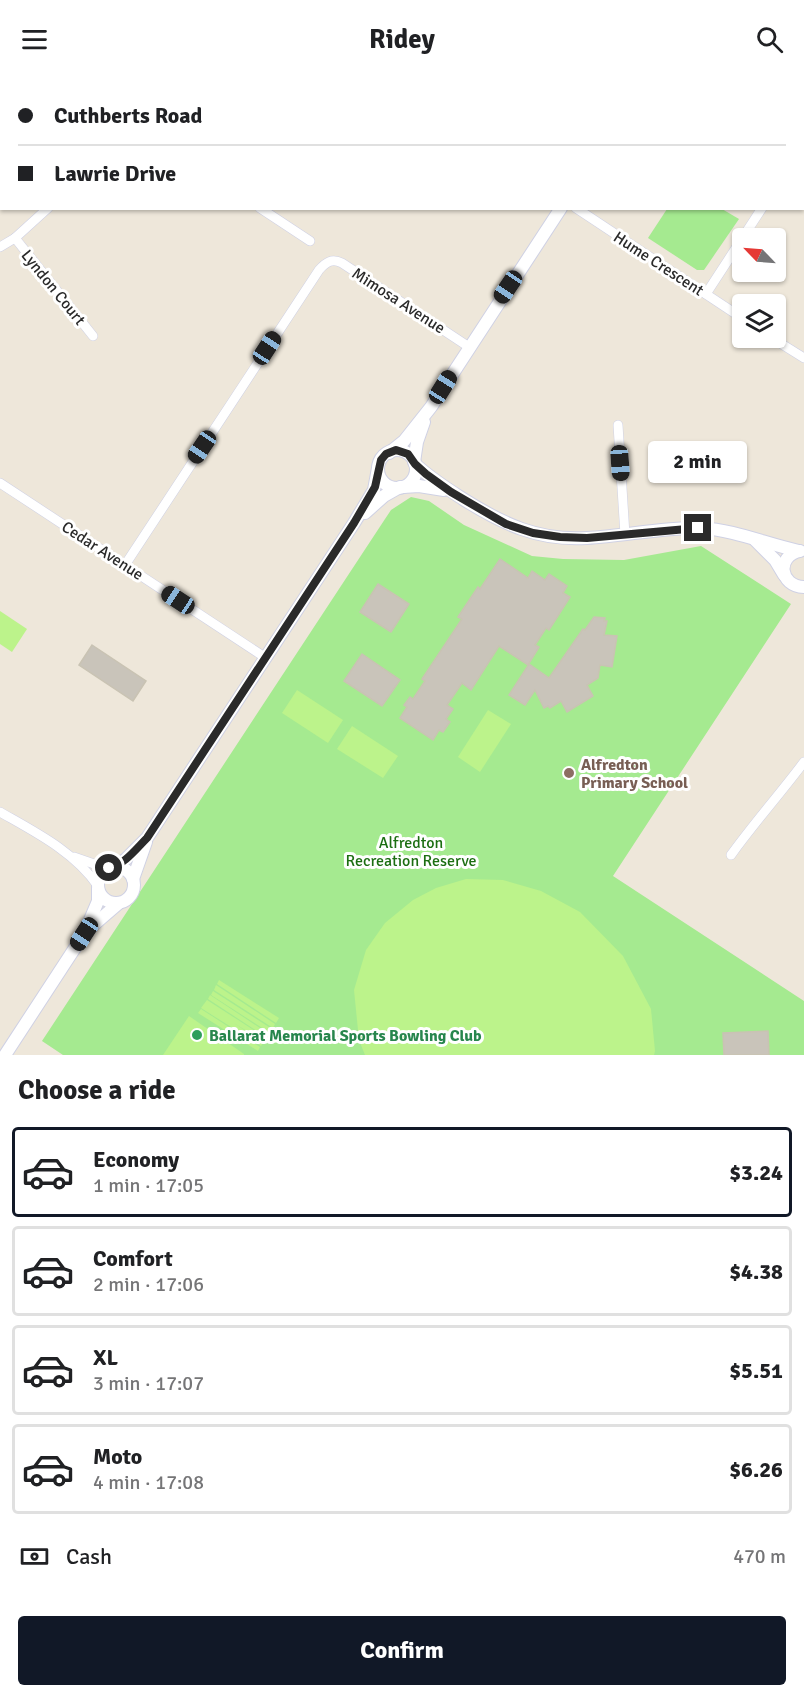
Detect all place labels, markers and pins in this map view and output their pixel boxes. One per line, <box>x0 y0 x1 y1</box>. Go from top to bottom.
place label: Alfredton Primary School <box>581 755 688 793</box>
marker: Alfredton Primary School <box>562 766 576 780</box>
place label: Ballarat Memorial Sports Bowling Club <box>209 1026 482 1046</box>
marker: Ballarat Memorial Sports Bowling Club <box>190 1028 204 1042</box>

